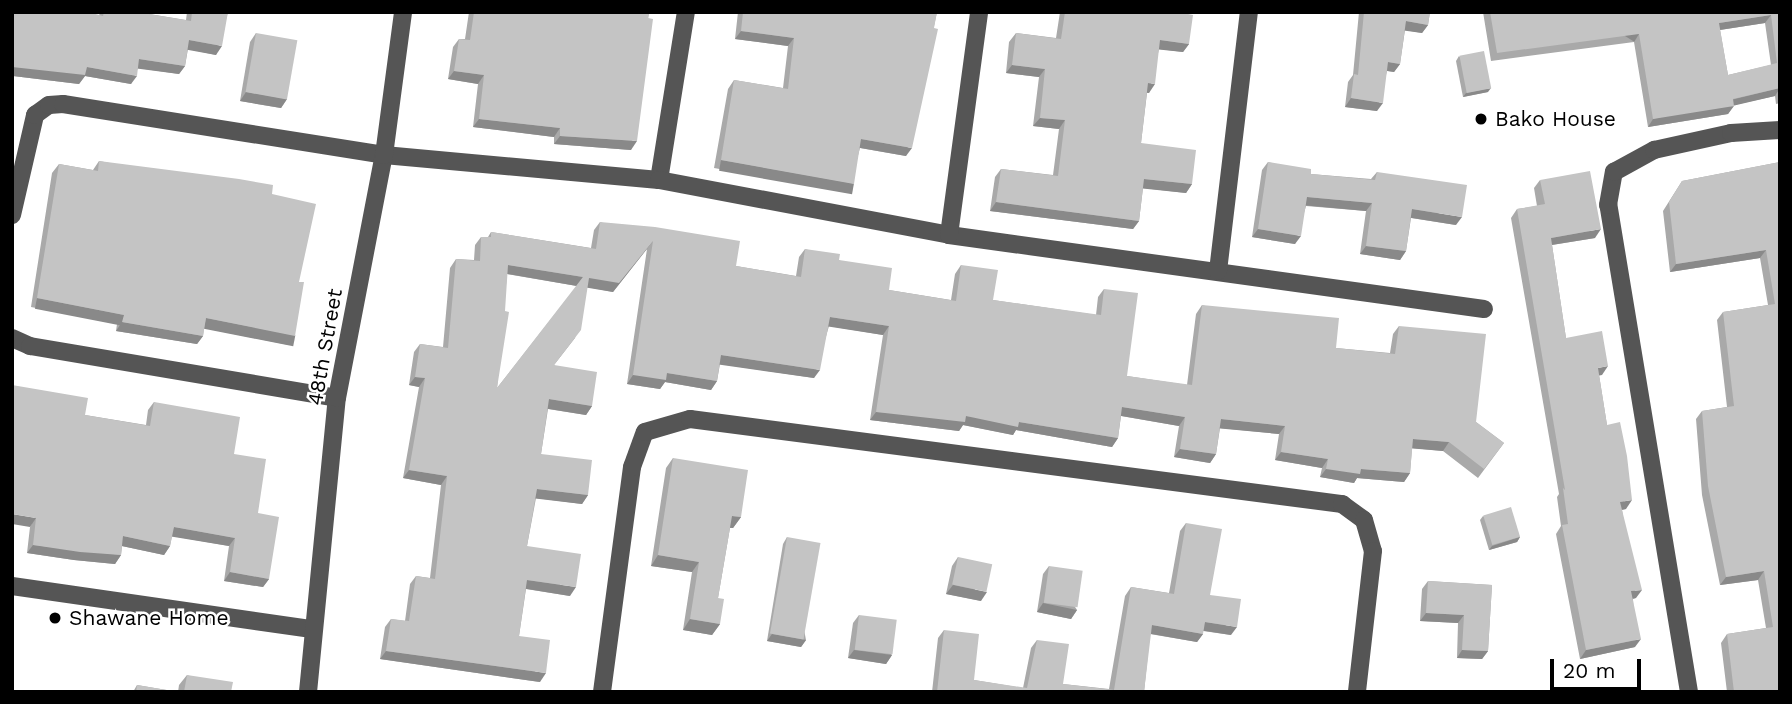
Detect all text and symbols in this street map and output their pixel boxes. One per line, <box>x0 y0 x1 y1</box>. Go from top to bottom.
place label: Bako House <box>1495 106 1616 132</box>
marker: Bako House <box>1473 111 1489 127</box>
street label: 48th Street <box>302 287 348 407</box>
place label: Shawane Home <box>69 605 229 631</box>
marker: Shawane Home <box>47 610 63 626</box>
scale bar <box>1554 644 1645 688</box>
text: 20 m <box>1563 658 1615 683</box>

